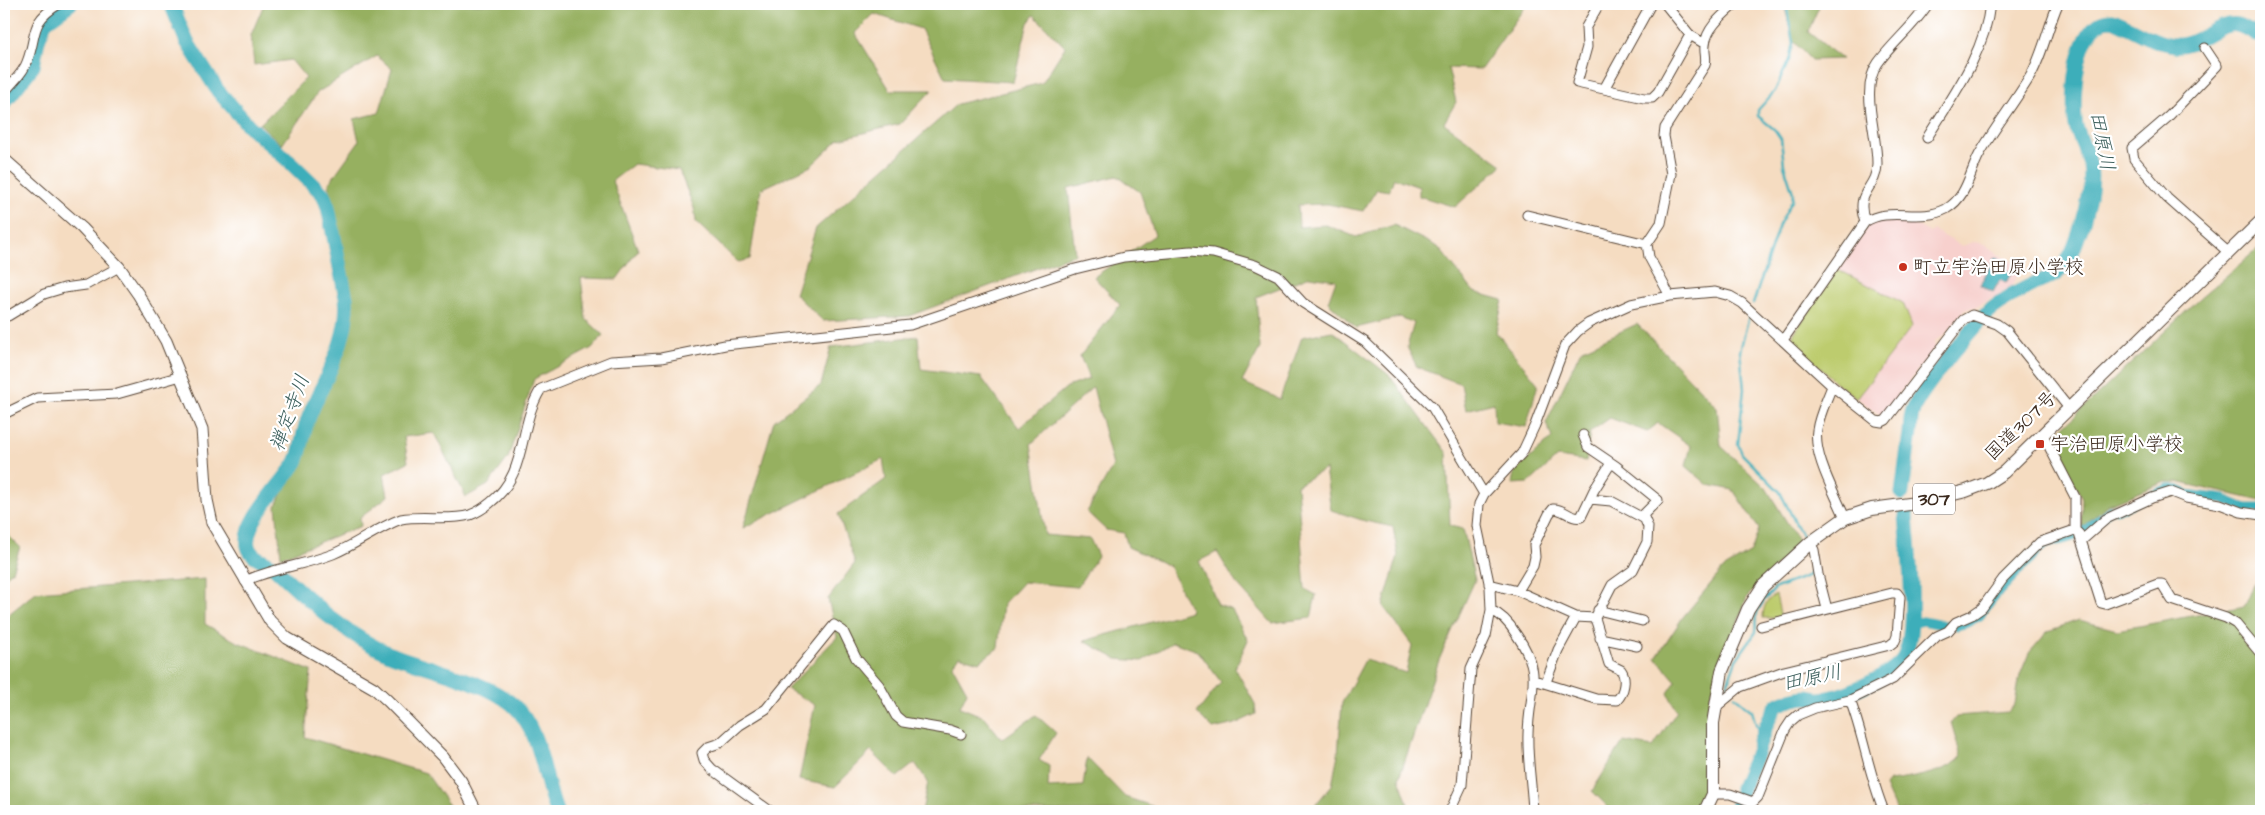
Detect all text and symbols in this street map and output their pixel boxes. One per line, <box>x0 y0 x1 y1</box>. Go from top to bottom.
water label: 田原川 <box>2083 109 2121 173</box>
place label: 町立宇治田原小学校 <box>1913 254 2084 281</box>
marker: 町立宇治田原小学校 <box>1897 261 1909 273</box>
water label: 禅定寺川 <box>263 371 317 455</box>
street label: 国道307号 <box>1979 385 2063 467</box>
place label: 宇治田原小学校 <box>2050 431 2183 458</box>
marker: 宇治田原小学校 <box>2034 438 2046 450</box>
road number: 307 <box>1913 484 1955 514</box>
water label: 田原川 <box>1780 658 1844 698</box>

